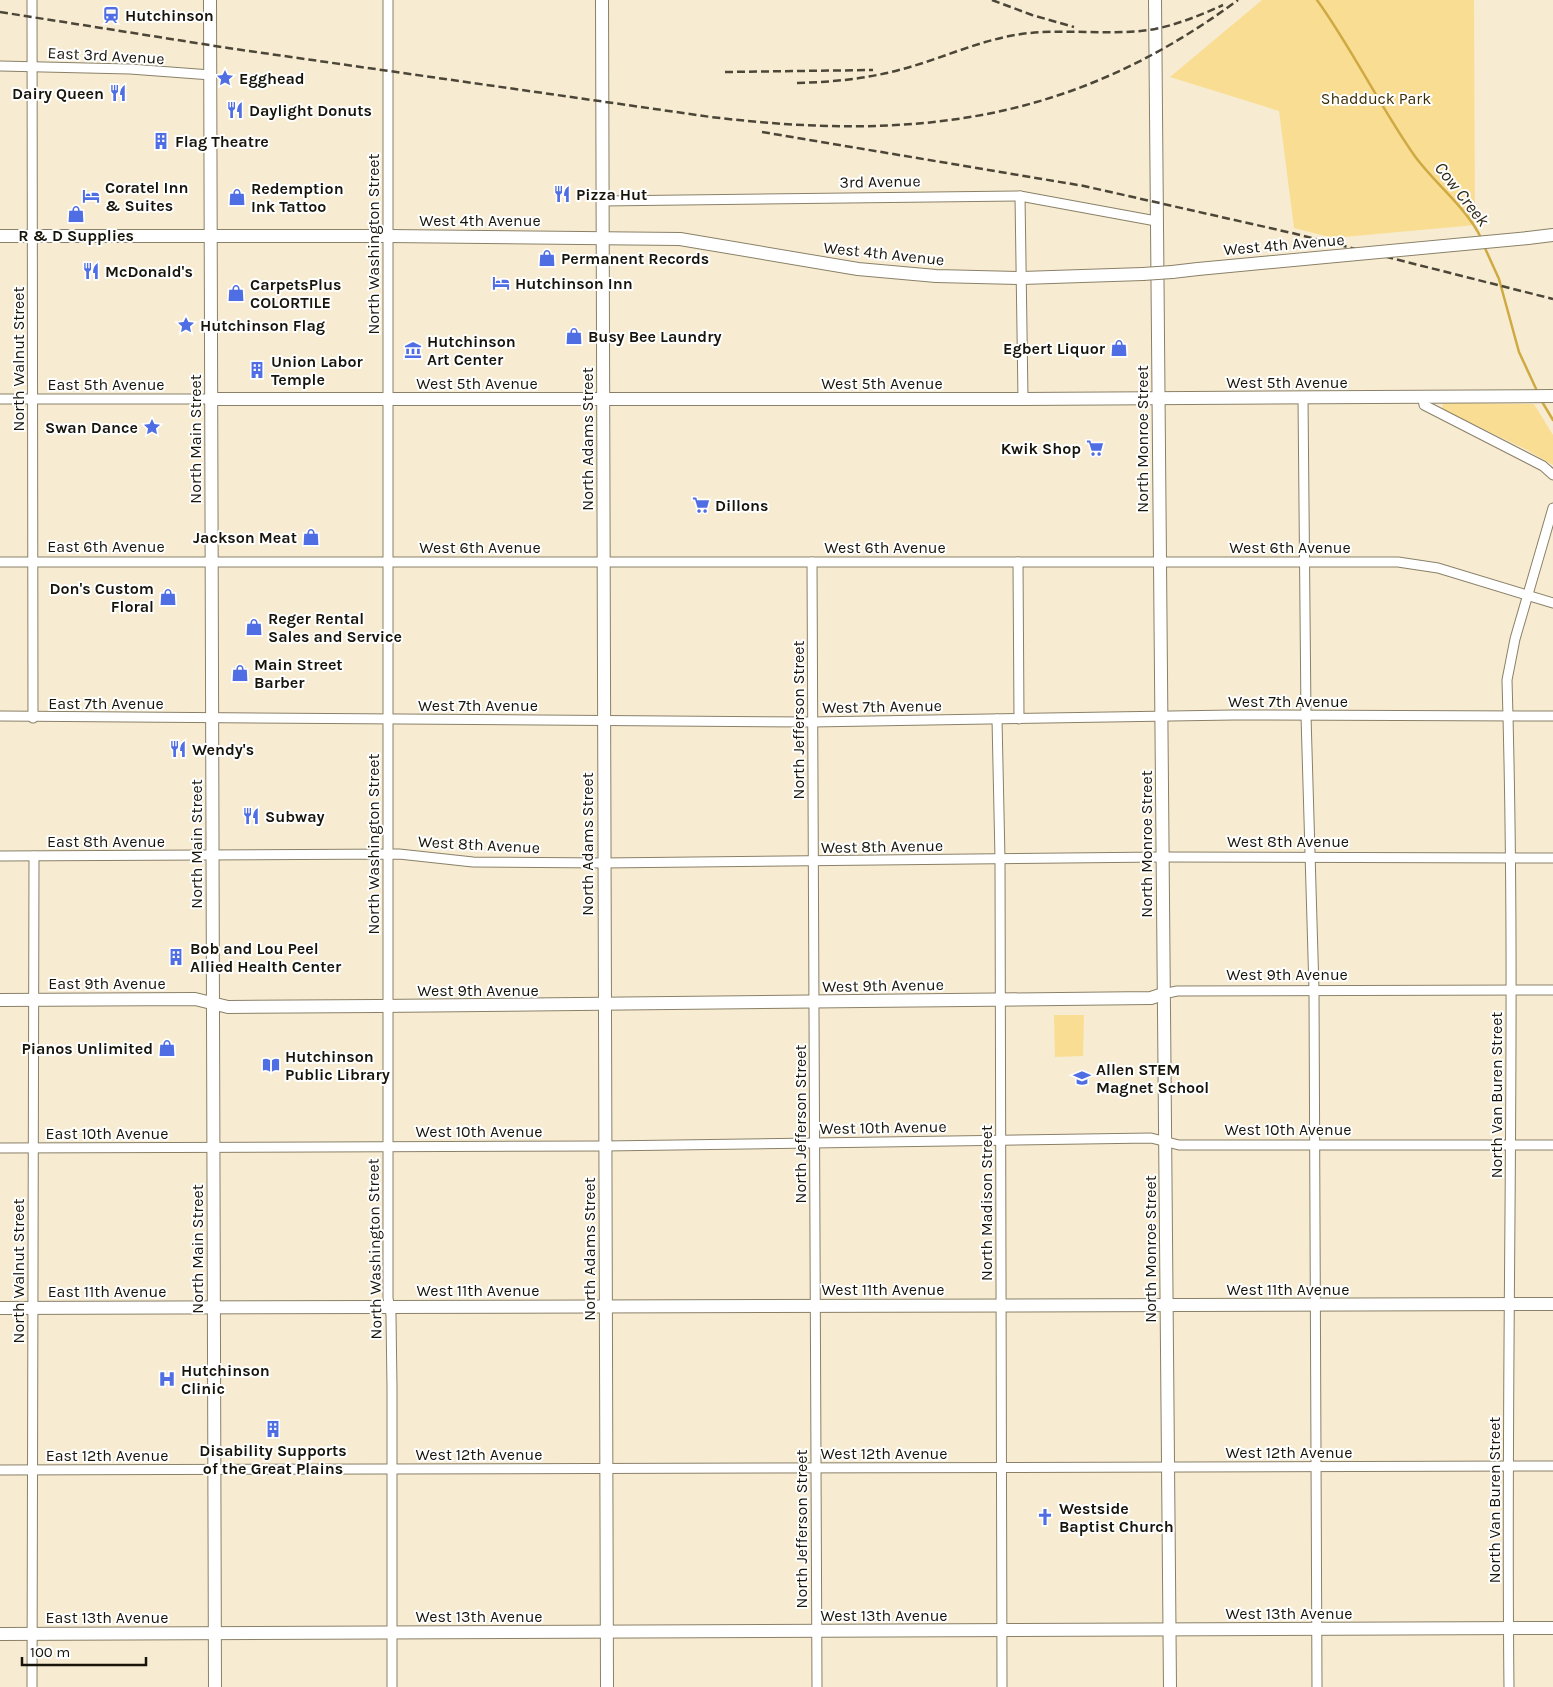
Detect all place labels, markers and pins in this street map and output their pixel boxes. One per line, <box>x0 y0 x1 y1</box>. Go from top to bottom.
station icon: Hutchinson <box>101 5 121 25</box>
place label: Hutchinson <box>125 6 214 25</box>
place icon: Egghead <box>215 68 235 88</box>
place label: Egghead <box>239 69 305 88</box>
restaurant icon: Dairy Queen <box>108 83 128 103</box>
place label: Dairy Queen <box>12 84 104 103</box>
restaurant icon: Daylight Donuts <box>225 100 245 120</box>
place label: Daylight Donuts <box>249 101 372 120</box>
building icon: Flag Theatre <box>151 131 171 151</box>
place label: Flag Theatre <box>175 132 269 151</box>
place label: Coratel Inn & Suites <box>105 178 188 215</box>
place label: Redemption Ink Tattoo <box>251 179 344 216</box>
restaurant icon: Pizza Hut <box>552 184 572 204</box>
place label: Pizza Hut <box>576 185 647 204</box>
hotel icon: Coratel Inn & Suites <box>81 186 101 206</box>
shop icon: Redemption Ink Tattoo <box>227 187 247 207</box>
shop icon: R & D Supplies <box>66 204 86 224</box>
place label: R & D Supplies <box>18 226 134 245</box>
shop icon: Permanent Records <box>537 248 557 268</box>
place label: Permanent Records <box>561 249 709 268</box>
restaurant icon: McDonald's <box>81 261 101 281</box>
place label: McDonald's <box>105 262 193 281</box>
hotel icon: Hutchinson Inn <box>491 273 511 293</box>
place label: Hutchinson Inn <box>515 274 633 293</box>
place label: CarpetsPlus COLORTILE <box>250 275 341 312</box>
shop icon: CarpetsPlus COLORTILE <box>226 283 246 303</box>
place icon: Hutchinson Flag <box>176 315 196 335</box>
place label: Hutchinson Flag <box>200 316 325 335</box>
shop icon: Busy Bee Laundry <box>564 326 584 346</box>
place label: Busy Bee Laundry <box>588 327 722 346</box>
place label: Hutchinson Art Center <box>427 332 516 369</box>
shop icon: Egbert Liquor <box>1109 338 1129 358</box>
place label: Egbert Liquor <box>1003 339 1106 358</box>
museum icon: Hutchinson Art Center <box>403 340 423 360</box>
place label: Union Labor Temple <box>271 352 363 389</box>
building icon: Union Labor Temple <box>247 360 267 380</box>
place icon: Swan Dance <box>142 417 162 437</box>
place label: Swan Dance <box>45 418 138 437</box>
supermarket icon: Kwik Shop <box>1085 438 1105 458</box>
place label: Kwik Shop <box>1001 439 1081 458</box>
supermarket icon: Dillons <box>691 495 711 515</box>
place label: Dillons <box>715 496 768 515</box>
shop icon: Jackson Meat <box>301 527 321 547</box>
place label: Jackson Meat <box>193 528 297 547</box>
place label: Don's Custom Floral <box>49 579 154 616</box>
shop icon: Don's Custom Floral <box>158 587 178 607</box>
place label: Reger Rental Sales and Service <box>268 609 402 646</box>
shop icon: Reger Rental Sales and Service <box>244 617 264 637</box>
place label: Main Street Barber <box>254 655 343 692</box>
shop icon: Main Street Barber <box>230 663 250 683</box>
restaurant icon: Wendy's <box>168 739 188 759</box>
place label: Wendy's <box>192 740 254 759</box>
restaurant icon: Subway <box>241 806 261 826</box>
place label: Subway <box>265 807 325 826</box>
place label: Bob and Lou Peel Allied Health Center <box>190 939 342 976</box>
building icon: Bob and Lou Peel Allied Health Center <box>166 947 186 967</box>
shop icon: Pianos Unlimited <box>157 1038 177 1058</box>
place label: Pianos Unlimited <box>21 1039 153 1058</box>
place label: Hutchinson Public Library <box>285 1047 390 1084</box>
library icon: Hutchinson Public Library <box>261 1055 281 1075</box>
place label: Allen STEM Magnet School <box>1096 1060 1209 1097</box>
school or university icon: Allen STEM Magnet School <box>1072 1068 1092 1088</box>
place label: Hutchinson Clinic <box>181 1361 270 1398</box>
hospital icon: Hutchinson Clinic <box>157 1369 177 1389</box>
building icon: Disability Supports of the Great Plains <box>263 1419 283 1439</box>
place label: Disability Supports of the Great Plains <box>199 1441 347 1478</box>
place label: Westside Baptist Church <box>1059 1499 1174 1536</box>
church icon: Westside Baptist Church <box>1035 1507 1055 1527</box>

